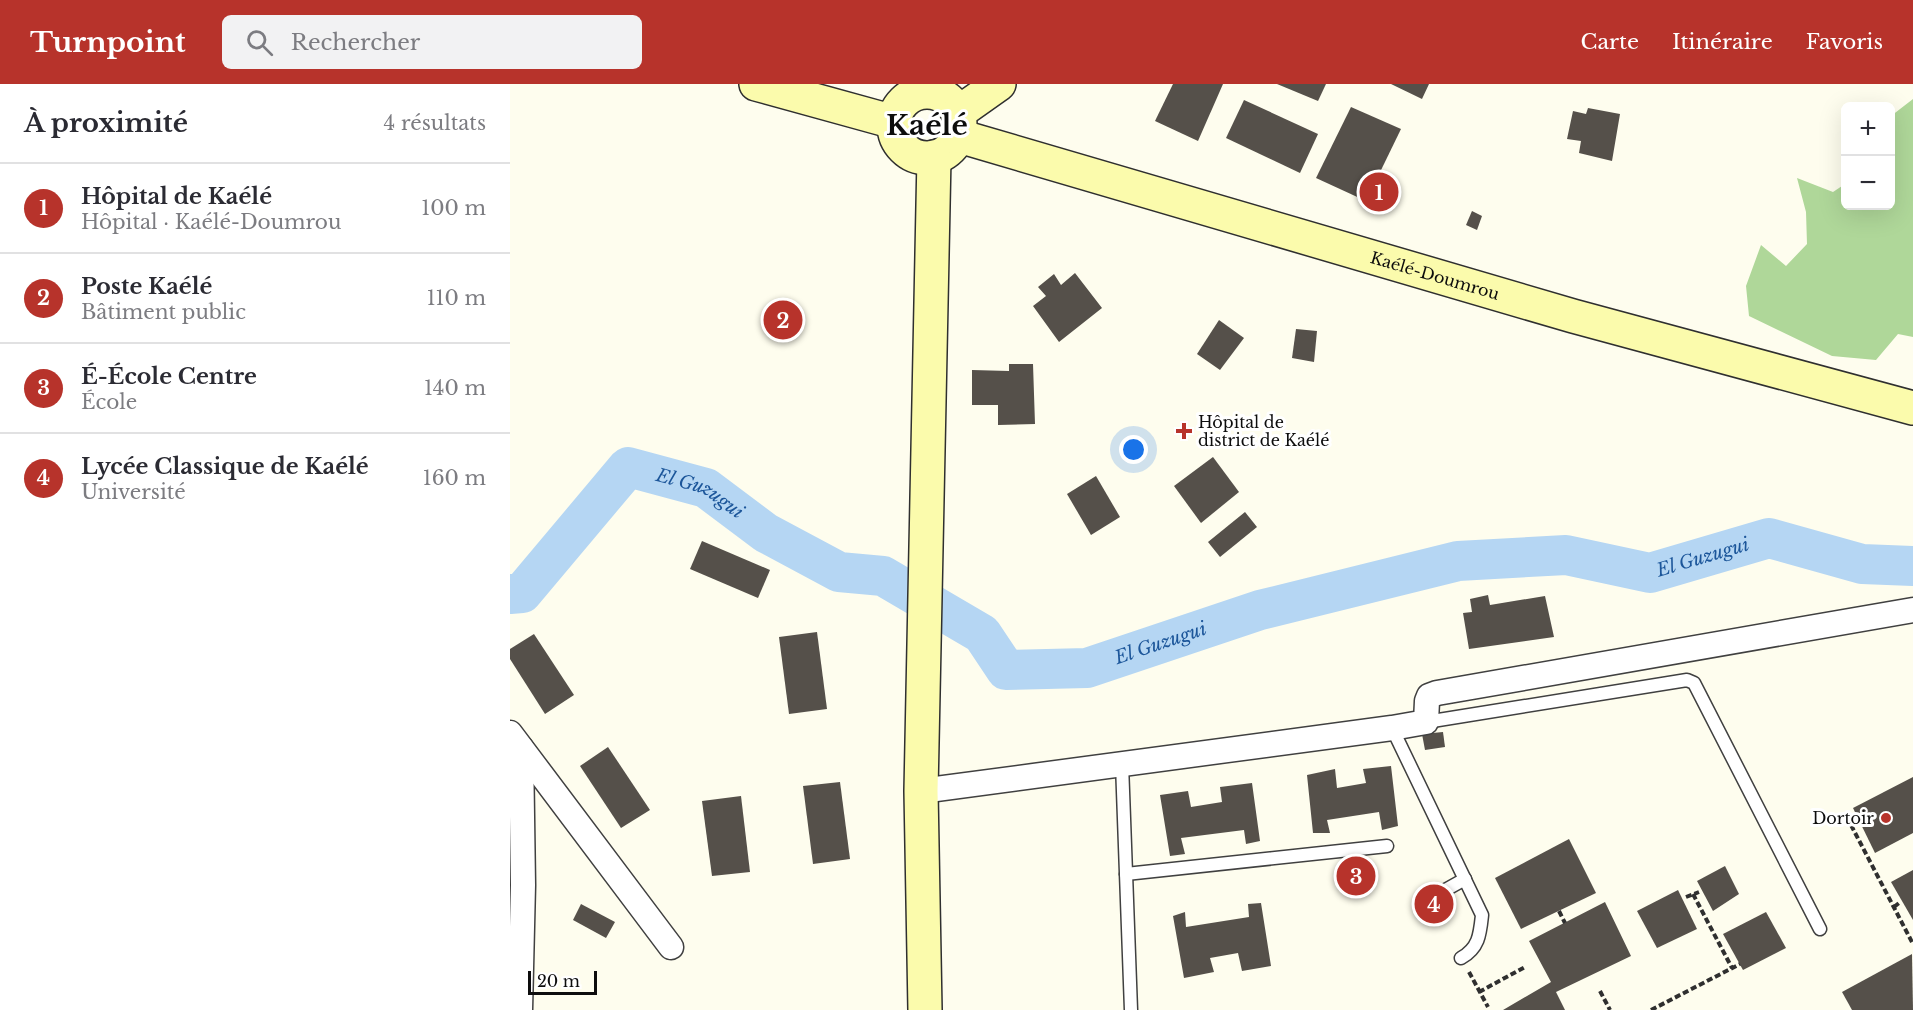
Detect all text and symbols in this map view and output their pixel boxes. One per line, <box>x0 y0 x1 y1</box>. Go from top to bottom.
search box <box>222 15 642 69</box>
text: Turnpoint <box>30 25 186 60</box>
icon: search <box>243 26 276 59</box>
text: Rechercher <box>291 29 420 56</box>
text: Carte <box>1581 29 1639 55</box>
text: Itinéraire <box>1672 29 1773 55</box>
text: Favoris <box>1806 29 1883 55</box>
map controls <box>1841 102 1895 210</box>
button: + <box>1841 102 1895 156</box>
text: À proximité <box>24 107 188 139</box>
district label: Kaélé <box>886 108 968 143</box>
text: 4 résultats <box>384 111 486 135</box>
button: − <box>1841 156 1895 210</box>
pin: 1 <box>1360 170 1398 214</box>
text: Hôpital de Kaélé <box>81 183 272 210</box>
text: 1 <box>39 196 48 220</box>
text: 100 m <box>421 196 486 220</box>
text: Hôpital · Kaélé-Doumrou <box>81 210 341 234</box>
street label: Kaélé-Doumrou <box>1368 247 1502 304</box>
text: Poste Kaélé <box>81 273 212 300</box>
text: 2 <box>37 286 50 310</box>
text: 110 m <box>427 286 486 310</box>
pin: 2 <box>764 298 802 342</box>
text: Bâtiment public <box>81 300 246 324</box>
text: É-École Centre <box>81 363 257 390</box>
text: 3 <box>37 376 50 400</box>
text: 140 m <box>424 376 486 400</box>
text: École <box>81 390 137 414</box>
place label: Hôpital de district de Kaélé <box>1198 412 1329 450</box>
marker: Hôpital de district de Kaélé <box>1175 422 1193 440</box>
your location <box>1119 435 1148 464</box>
text: Lycée Classique de Kaélé <box>81 453 369 480</box>
water label: El Guzugui <box>653 464 749 524</box>
text: 4 <box>37 466 50 490</box>
text: 160 m <box>423 466 486 490</box>
text: Université <box>81 480 186 504</box>
water label: El Guzugui <box>1653 533 1752 582</box>
water label: El Guzugui <box>1111 618 1210 669</box>
place label: Dortoir <box>1812 808 1874 828</box>
marker: Dortoir <box>1879 811 1893 825</box>
pin: 3 <box>1336 854 1376 898</box>
pin: 4 <box>1414 882 1454 926</box>
scale bar <box>528 968 597 996</box>
text: 20 m <box>537 971 580 991</box>

